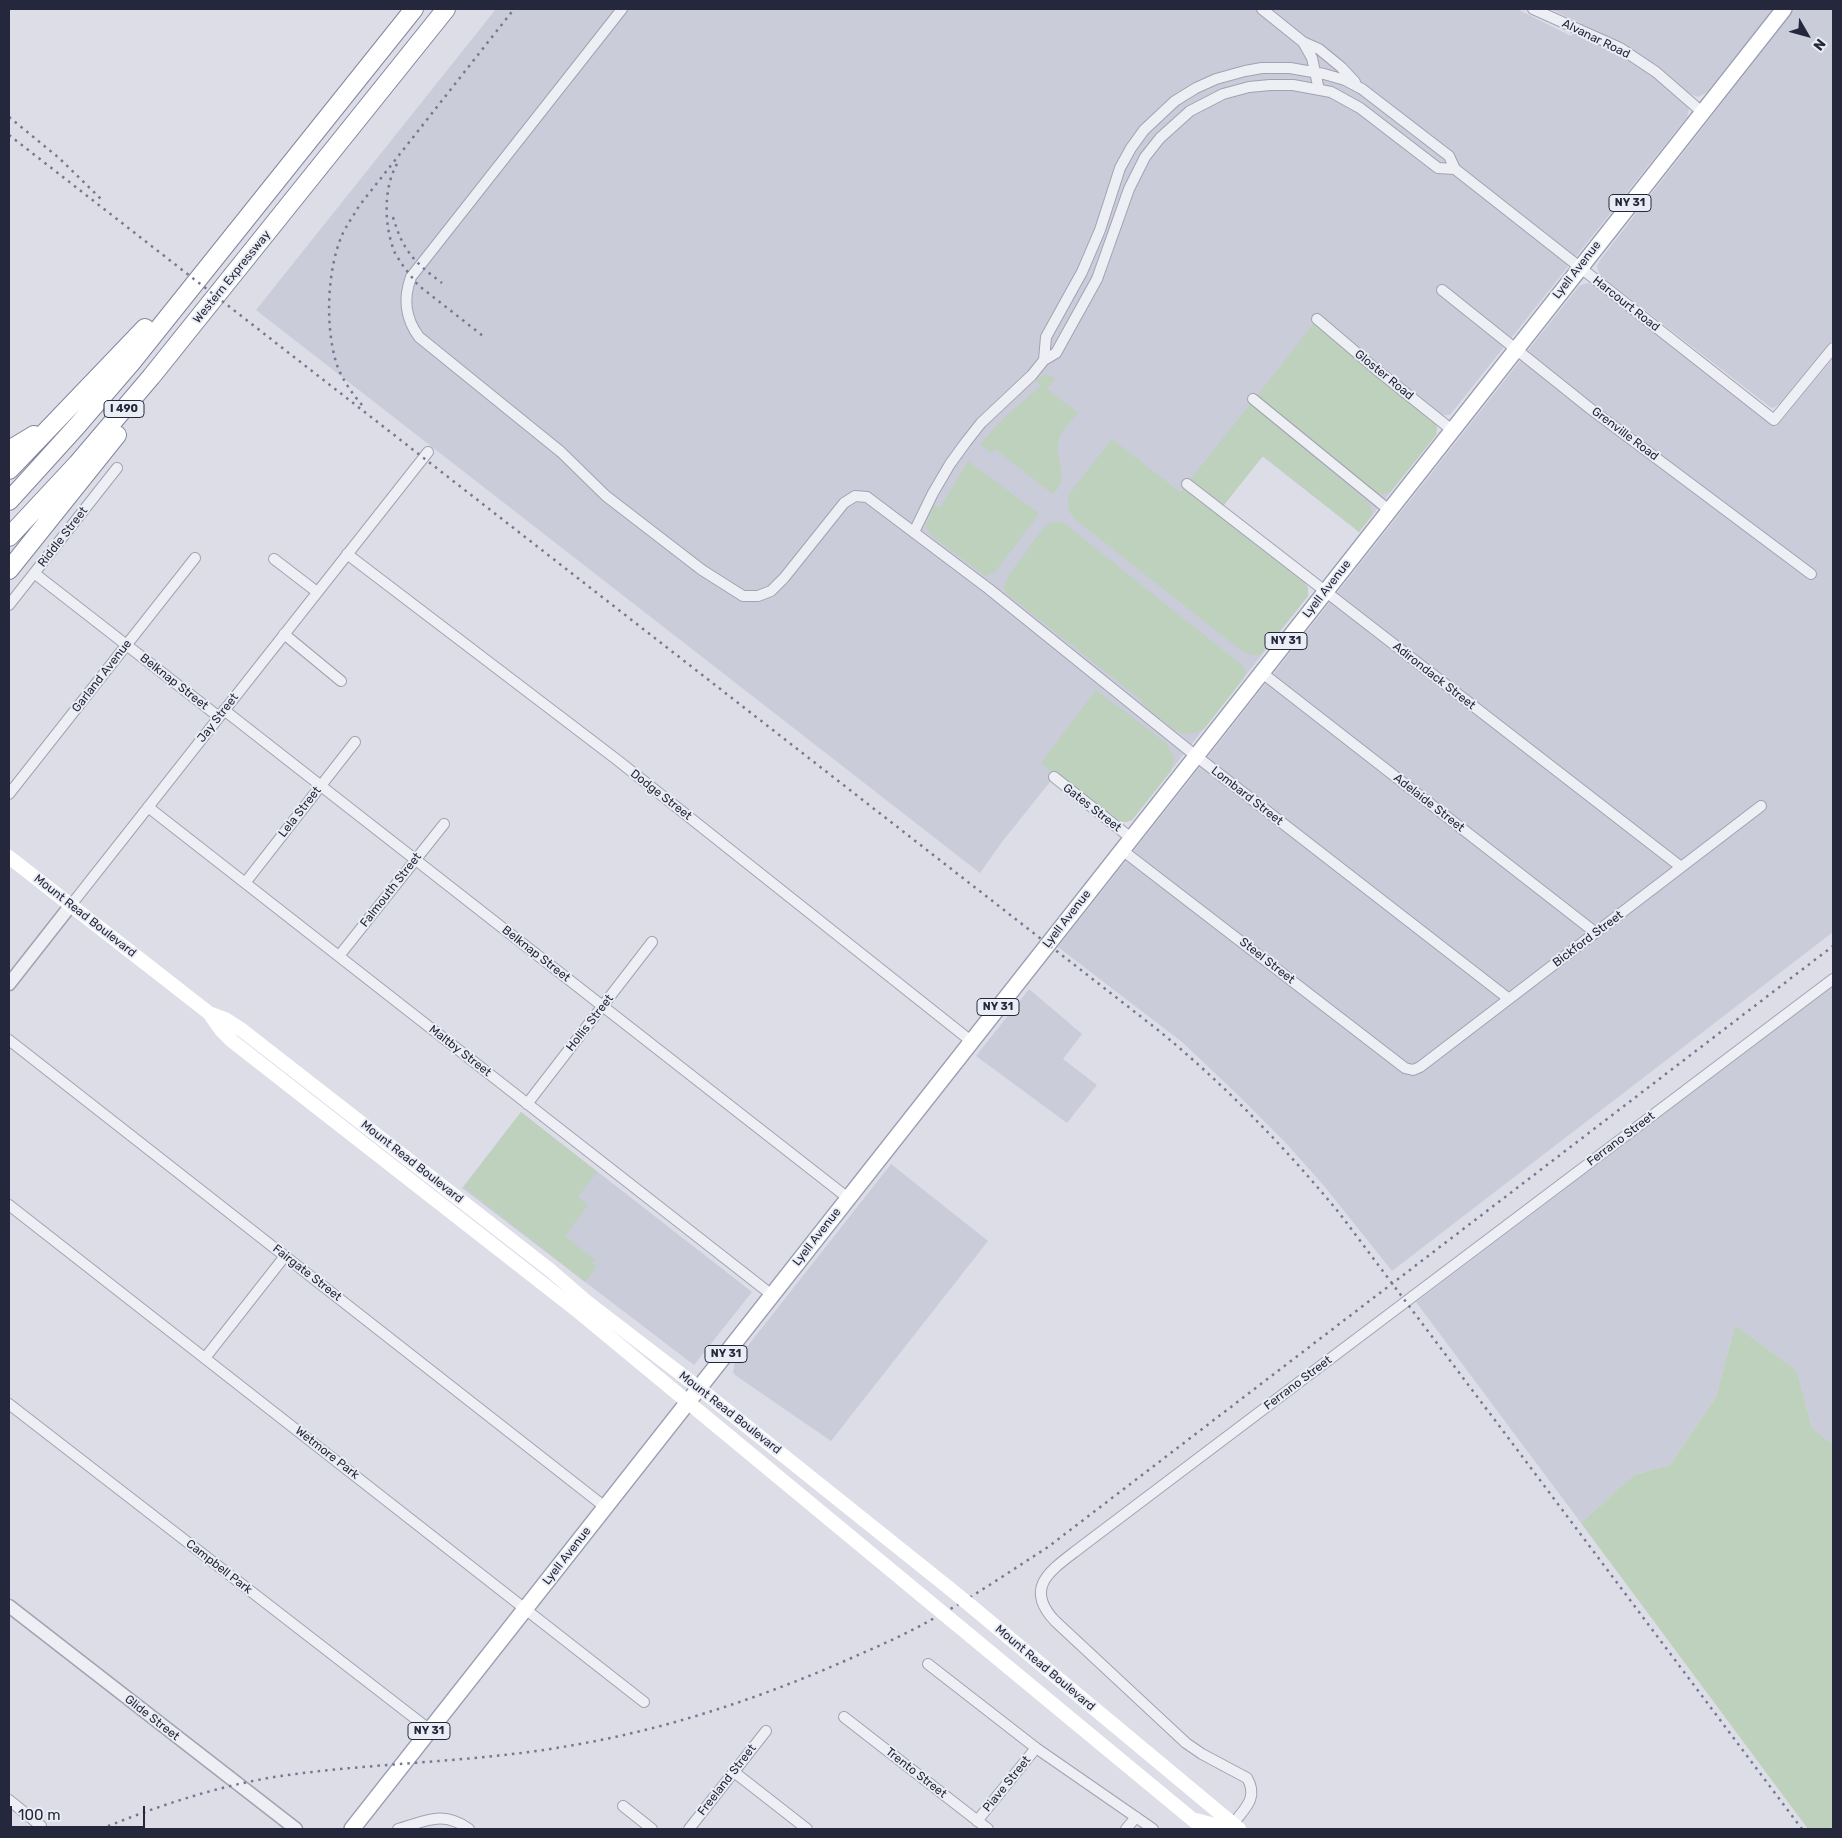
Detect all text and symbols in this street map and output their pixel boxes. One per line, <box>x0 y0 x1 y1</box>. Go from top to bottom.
north arrow <box>1782 10 1832 60</box>
street label: Alvanar Road <box>1560 16 1632 62</box>
text: N <box>1809 35 1829 54</box>
road number: NY 31 <box>1609 194 1651 212</box>
street label: Western Expressway <box>190 228 274 326</box>
street label: Lyell Avenue <box>1550 238 1604 302</box>
street label: Harcourt Road <box>1590 273 1662 335</box>
street label: Gloster Road <box>1352 347 1416 403</box>
road number: I 490 <box>104 400 144 418</box>
street label: Grenville Road <box>1589 404 1661 464</box>
street label: Riddle Street <box>35 504 91 570</box>
street label: Lyell Avenue <box>1300 557 1354 621</box>
road number: NY 31 <box>1265 632 1307 649</box>
street label: Garland Avenue <box>69 637 135 715</box>
street label: Adirondack Street <box>1390 639 1478 713</box>
street label: Belknap Street <box>137 651 211 713</box>
street label: Jay Street <box>194 691 242 745</box>
street label: Lombard Street <box>1208 763 1286 829</box>
street label: Dodge Street <box>627 767 695 823</box>
street label: Adelaide Street <box>1391 771 1467 835</box>
street label: Gates Street <box>1060 781 1124 835</box>
street label: Lela Street <box>276 784 324 840</box>
street label: Falmouth Street <box>357 850 425 930</box>
street label: Mount Read Boulevard <box>31 872 139 960</box>
street label: Lyell Avenue <box>1040 887 1094 951</box>
street label: Bickford Street <box>1550 908 1626 970</box>
street label: Belknap Street <box>499 923 573 985</box>
street label: Steel Street <box>1237 935 1297 987</box>
street label: Hollis Street <box>563 992 617 1054</box>
road number: NY 31 <box>977 999 1019 1016</box>
street label: Maltby Street <box>426 1022 494 1080</box>
street label: Ferrano Street <box>1584 1109 1658 1169</box>
street label: Mount Read Boulevard <box>358 1118 466 1206</box>
street label: Lyell Avenue <box>790 1205 844 1269</box>
street label: Fairgate Street <box>270 1242 344 1304</box>
road number: NY 31 <box>705 1346 747 1362</box>
street label: Ferrano Street <box>1261 1353 1335 1413</box>
street label: Mount Read Boulevard <box>676 1369 784 1457</box>
street label: Wetmore Park <box>292 1424 362 1482</box>
street label: Lyell Avenue <box>540 1524 594 1588</box>
street label: Campbell Park <box>183 1537 255 1597</box>
street label: Mount Read Boulevard <box>992 1622 1098 1714</box>
street label: Glide Street <box>122 1692 182 1744</box>
road number: NY 31 <box>408 1722 450 1740</box>
street label: Freeland Street <box>695 1742 759 1818</box>
street label: Trento Street <box>883 1745 949 1801</box>
street label: Piave Street <box>980 1753 1034 1815</box>
scale bar <box>12 1796 148 1828</box>
text: 100 m <box>18 1806 60 1824</box>

